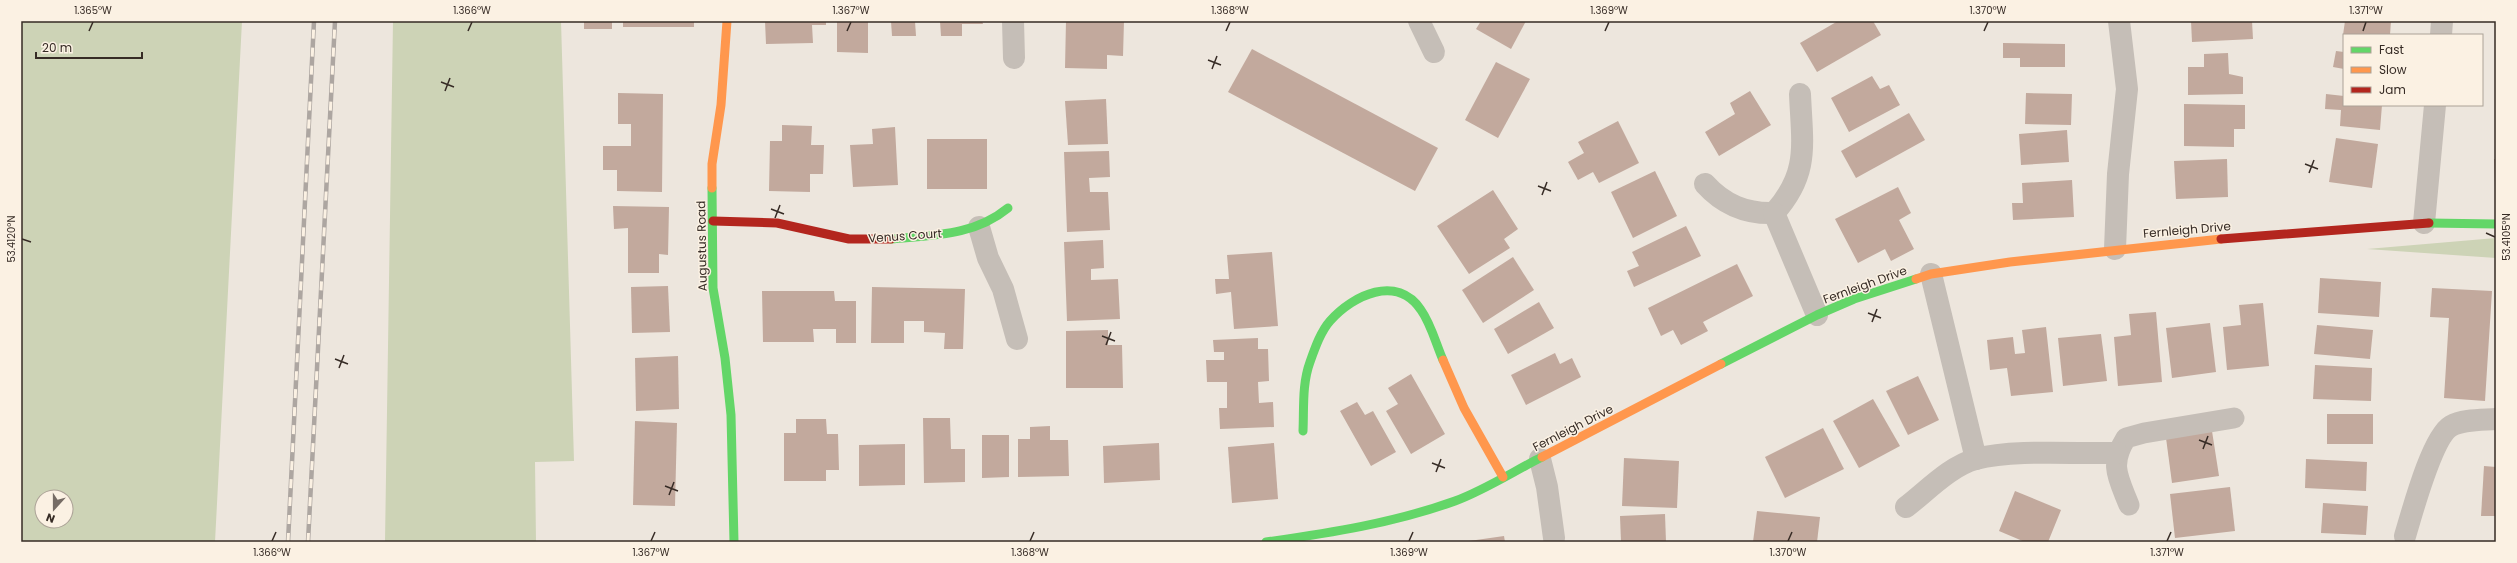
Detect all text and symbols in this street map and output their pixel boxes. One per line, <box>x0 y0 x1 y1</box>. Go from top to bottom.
text: 1.365°W <box>74 3 112 18</box>
text: 1.366°W <box>453 3 491 18</box>
text: 1.367°W <box>833 3 870 18</box>
text: 1.368°W <box>1211 3 1249 18</box>
text: 1.369°W <box>1590 3 1628 18</box>
text: 1.370°W <box>1970 3 2007 18</box>
text: 1.371°W <box>2349 3 2383 18</box>
scale bar <box>36 34 142 60</box>
legend <box>2343 34 2483 106</box>
text: 20 m <box>42 39 72 56</box>
text: Fast <box>2379 41 2404 58</box>
text: Slow <box>2379 61 2407 78</box>
text: Jam <box>2379 81 2406 98</box>
street label: Augustus Road <box>692 201 711 291</box>
text: 53.4105°N <box>2499 213 2514 261</box>
text: 53.4120°N <box>4 216 19 262</box>
street label: Fernleigh Drive <box>2142 217 2232 242</box>
street label: Venus Court <box>868 224 942 247</box>
street label: Fernleigh Drive <box>1821 261 1909 308</box>
street label: Fernleigh Drive <box>1530 400 1616 455</box>
north arrow <box>34 489 74 529</box>
text: N <box>44 509 57 527</box>
text: 1.366°W <box>253 545 291 560</box>
text: 1.367°W <box>633 545 670 560</box>
text: 1.368°W <box>1011 545 1049 560</box>
text: 1.369°W <box>1390 545 1428 560</box>
text: 1.370°W <box>1770 545 1807 560</box>
text: 1.371°W <box>2150 545 2184 560</box>

